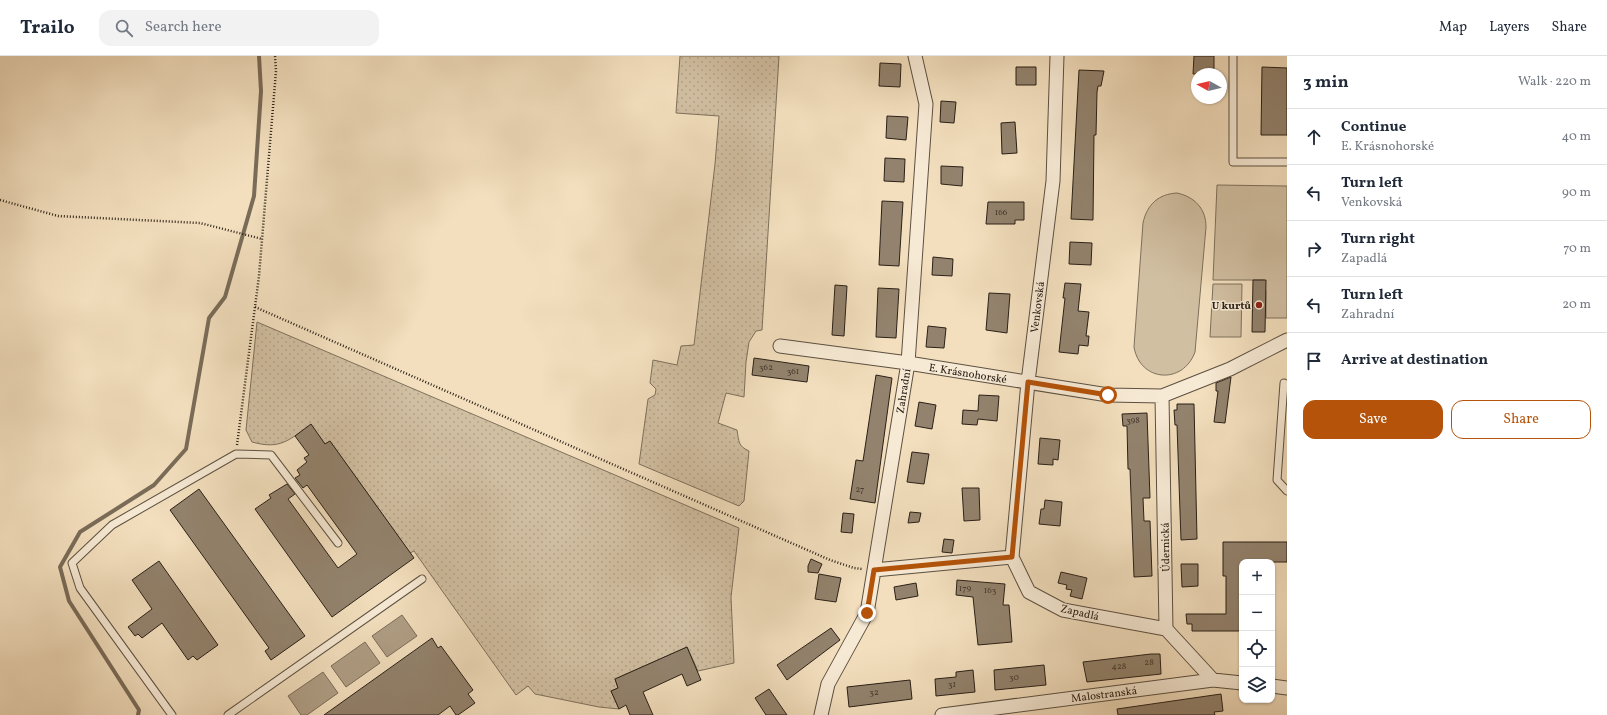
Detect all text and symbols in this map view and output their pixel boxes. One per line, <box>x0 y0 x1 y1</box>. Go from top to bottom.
search box <box>99 10 379 46</box>
text: Trailo <box>20 15 75 41</box>
icon: search <box>113 17 135 39</box>
text: Search here <box>145 17 222 38</box>
text: Map <box>1439 18 1467 37</box>
text: Layers <box>1489 18 1529 37</box>
text: Share <box>1551 18 1587 37</box>
north arrow <box>1191 68 1227 104</box>
text: 3 min <box>1303 71 1349 94</box>
text: Walk · 220 m <box>1518 73 1591 91</box>
text: Continue <box>1341 117 1406 138</box>
icon: ahead <box>1303 126 1325 148</box>
text: 40 m <box>1562 128 1591 146</box>
text: E. Krásnohorské <box>1341 138 1434 156</box>
text: Turn left <box>1341 173 1403 194</box>
icon: left <box>1303 182 1325 204</box>
text: 90 m <box>1562 184 1591 202</box>
text: Venkovská <box>1341 194 1402 212</box>
house number: 166 <box>995 206 1008 219</box>
text: Turn right <box>1341 229 1415 250</box>
icon: right <box>1303 238 1325 260</box>
text: 70 m <box>1563 240 1591 258</box>
text: Zapadlá <box>1341 250 1387 268</box>
street label: Venkovská <box>1028 280 1049 334</box>
text: Turn left <box>1341 285 1403 306</box>
icon: left <box>1303 294 1325 316</box>
text: 20 m <box>1562 296 1591 314</box>
place label: U kurtů <box>1212 299 1251 314</box>
marker: U kurtů <box>1254 300 1264 310</box>
text: Zahradní <box>1341 306 1394 324</box>
icon: arrive <box>1303 350 1325 372</box>
text: Arrive at destination <box>1341 350 1488 371</box>
house number: 362 <box>759 361 773 374</box>
street label: E. Krásnohorské <box>928 361 1008 388</box>
house number: 361 <box>787 365 799 378</box>
street label: Zahradní <box>894 367 916 415</box>
route start <box>1099 386 1117 404</box>
button: Save <box>1303 400 1443 439</box>
button: Share <box>1451 400 1591 439</box>
house number: 398 <box>1126 414 1140 427</box>
house number: 27 <box>856 483 864 496</box>
street label: Údernická <box>1159 522 1174 572</box>
map controls <box>1239 559 1275 703</box>
button: + <box>1239 559 1275 595</box>
house number: 179 <box>959 582 972 595</box>
house number: 163 <box>984 584 997 597</box>
button: − <box>1239 595 1275 631</box>
street label: Zapadlá <box>1059 602 1101 625</box>
route end <box>858 604 876 622</box>
button: locate <box>1239 631 1275 667</box>
house number: 28 <box>1144 656 1154 669</box>
house number: 428 <box>1112 660 1127 673</box>
button: layers <box>1239 667 1275 703</box>
house number: 30 <box>1009 671 1020 684</box>
house number: 31 <box>948 678 956 691</box>
street label: Malostranská <box>1070 684 1138 707</box>
house number: 32 <box>869 686 879 699</box>

